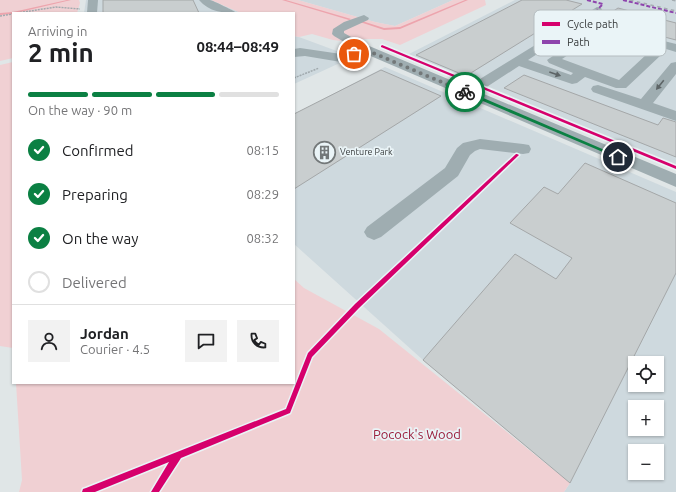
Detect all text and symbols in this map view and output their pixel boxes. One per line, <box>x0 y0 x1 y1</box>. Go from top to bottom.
legend <box>534 10 666 56</box>
text: Cycle path <box>567 18 618 30</box>
text: Arriving in <box>28 24 87 38</box>
text: Path <box>567 36 590 48</box>
pin <box>337 37 371 71</box>
text: 2 min <box>28 38 94 67</box>
text: 08:44–08:49 <box>196 38 279 55</box>
icon: bag <box>343 43 365 65</box>
one-way arrow <box>550 71 562 77</box>
courier <box>445 72 485 112</box>
one-way arrow <box>655 80 664 91</box>
icon: bike <box>454 81 476 103</box>
text: On the way · 90 m <box>28 103 132 117</box>
icon: check <box>28 139 50 161</box>
building icon: Venture Park <box>311 139 337 165</box>
pin <box>601 140 635 174</box>
text: Confirmed <box>62 142 134 159</box>
text: 08:15 <box>246 143 279 157</box>
icon: home <box>607 146 629 168</box>
place label: Venture Park <box>340 147 393 157</box>
icon: check <box>28 183 50 205</box>
text: Preparing <box>62 186 128 203</box>
text: 08:29 <box>246 187 279 201</box>
icon: check <box>28 227 50 249</box>
text: On the way <box>62 230 138 247</box>
text: 08:32 <box>246 231 279 245</box>
text: Delivered <box>62 274 127 291</box>
button: person <box>28 320 70 362</box>
button: chat <box>185 320 227 362</box>
button: phone <box>237 320 279 362</box>
text: Jordan <box>80 325 129 342</box>
text: Courier · 4.5 <box>80 342 150 356</box>
map controls <box>628 356 664 480</box>
button: locate <box>628 356 664 392</box>
button: + <box>628 400 664 436</box>
park label: Pocock's Wood <box>373 427 461 441</box>
button: − <box>628 444 664 480</box>

